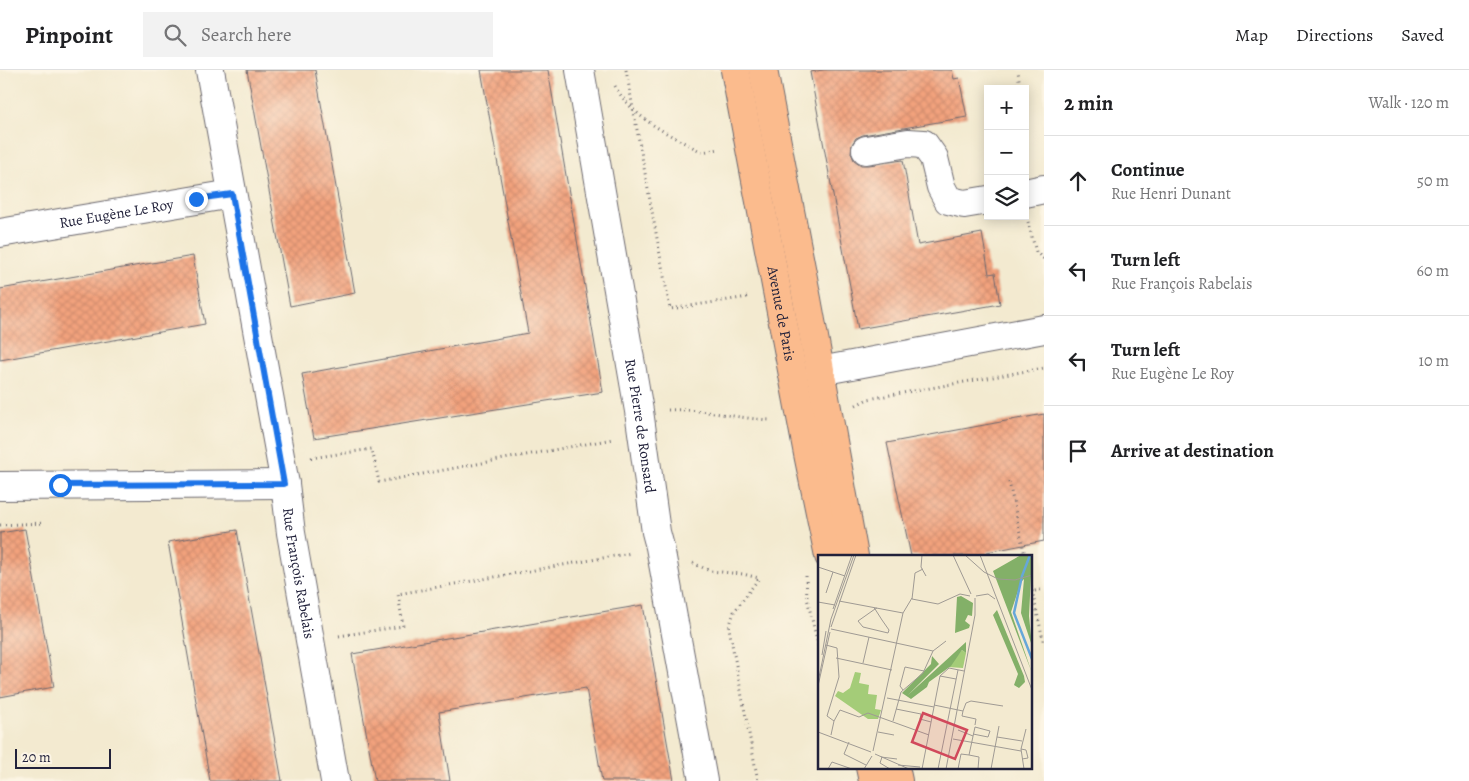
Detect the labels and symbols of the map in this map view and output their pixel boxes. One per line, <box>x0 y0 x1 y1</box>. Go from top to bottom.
route end <box>185 188 208 211</box>
street label: Rue Eugène Le Roy <box>58 194 175 233</box>
street label: Avenue de Paris <box>762 263 800 363</box>
street label: Rue Pierre de Ronsard <box>620 357 661 495</box>
route start <box>49 474 72 497</box>
street label: Rue François Rabelais <box>278 506 320 640</box>
inset map <box>818 555 1032 768</box>
scale bar <box>15 746 111 769</box>

